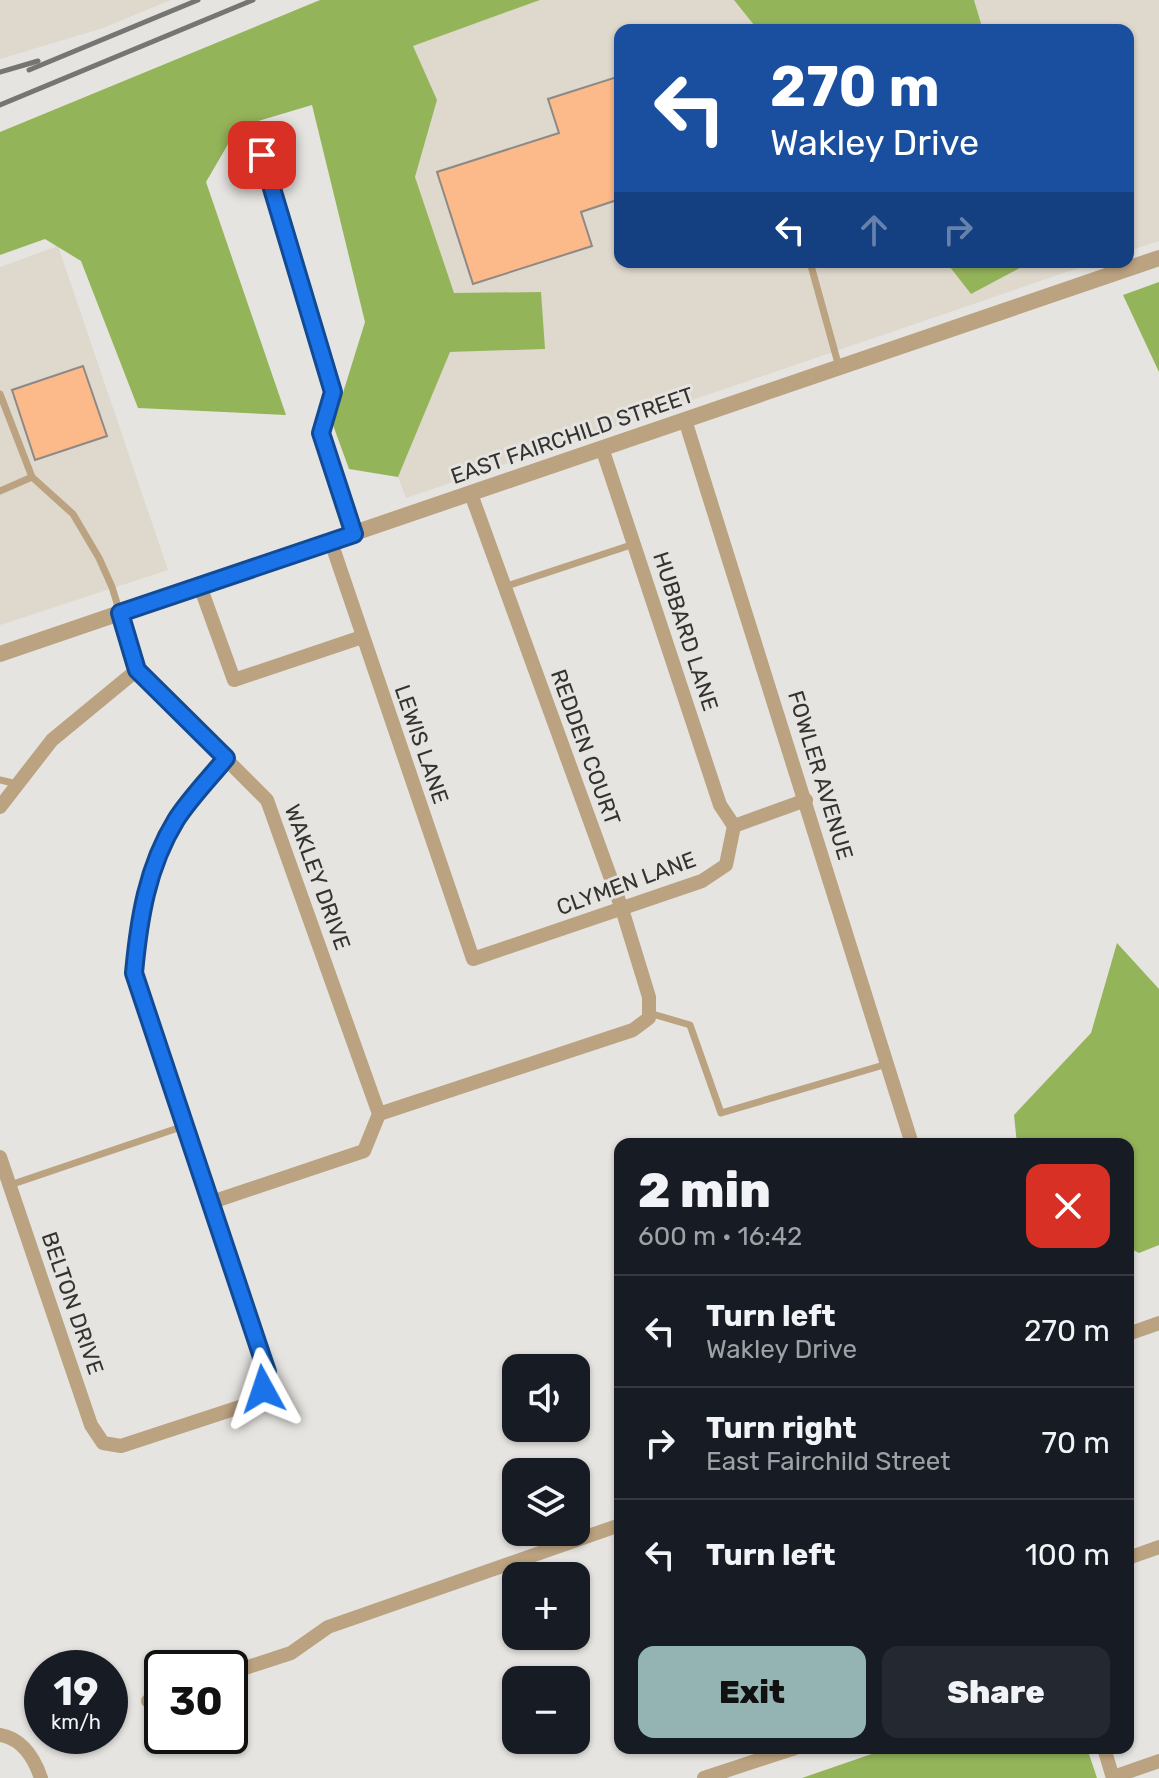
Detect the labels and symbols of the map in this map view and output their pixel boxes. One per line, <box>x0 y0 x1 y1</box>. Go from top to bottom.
pin <box>228 121 296 189</box>
street label: EAST FAIRCHILD STREET <box>447 381 698 490</box>
street label: HUBBARD LANE <box>647 548 724 714</box>
street label: REDDEN COURT <box>545 665 626 829</box>
street label: LEWIS LANE <box>389 681 455 807</box>
street label: FOWLER AVENUE <box>782 687 859 863</box>
street label: WAKLEY DRIVE <box>279 801 356 954</box>
street label: CLYMEN LANE <box>553 846 699 921</box>
street label: BELTON DRIVE <box>35 1228 110 1378</box>
position arrow <box>221 1347 305 1431</box>
speed limit sign: 30 <box>144 1650 248 1754</box>

